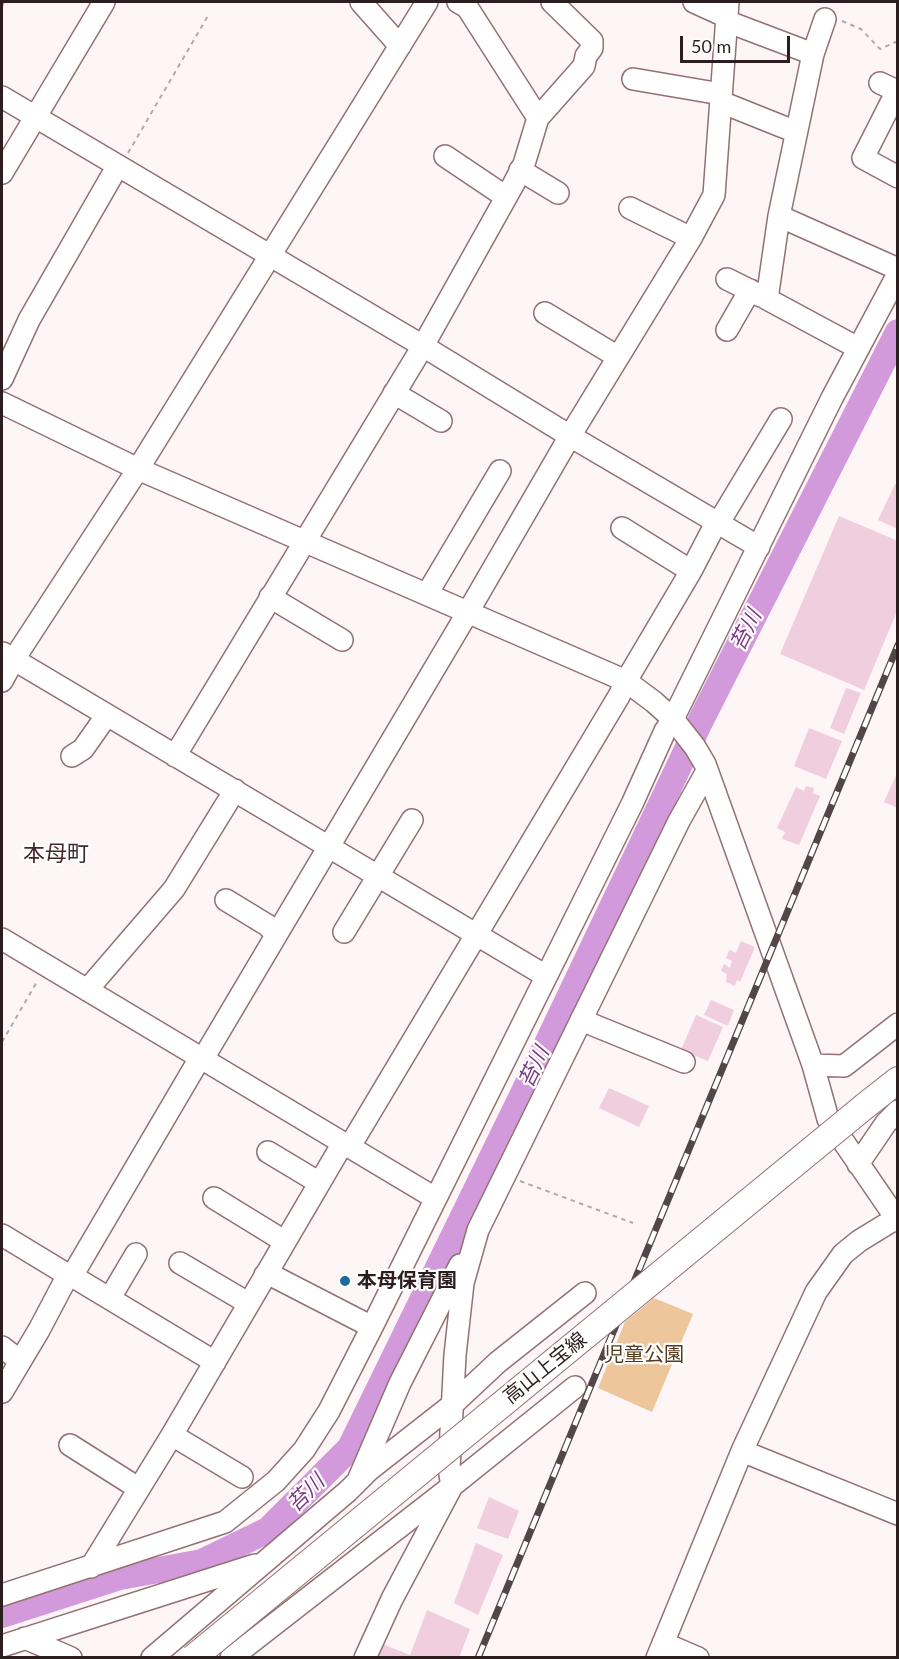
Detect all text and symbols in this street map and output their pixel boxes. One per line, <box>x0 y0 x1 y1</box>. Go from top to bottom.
scale bar <box>683 24 792 62</box>
text: 50 m <box>691 35 731 57</box>
water label: 苔川 <box>725 606 767 654</box>
district label: 本母町 <box>23 841 89 867</box>
water label: 苔川 <box>513 1043 555 1091</box>
place label: 本母保育園 <box>357 1269 457 1293</box>
marker: 本母保育園 <box>338 1274 352 1288</box>
street label: 高山上宝線 <box>499 1327 591 1409</box>
park label: 児童公園 <box>604 1343 684 1367</box>
water label: 苔川 <box>282 1469 330 1517</box>

